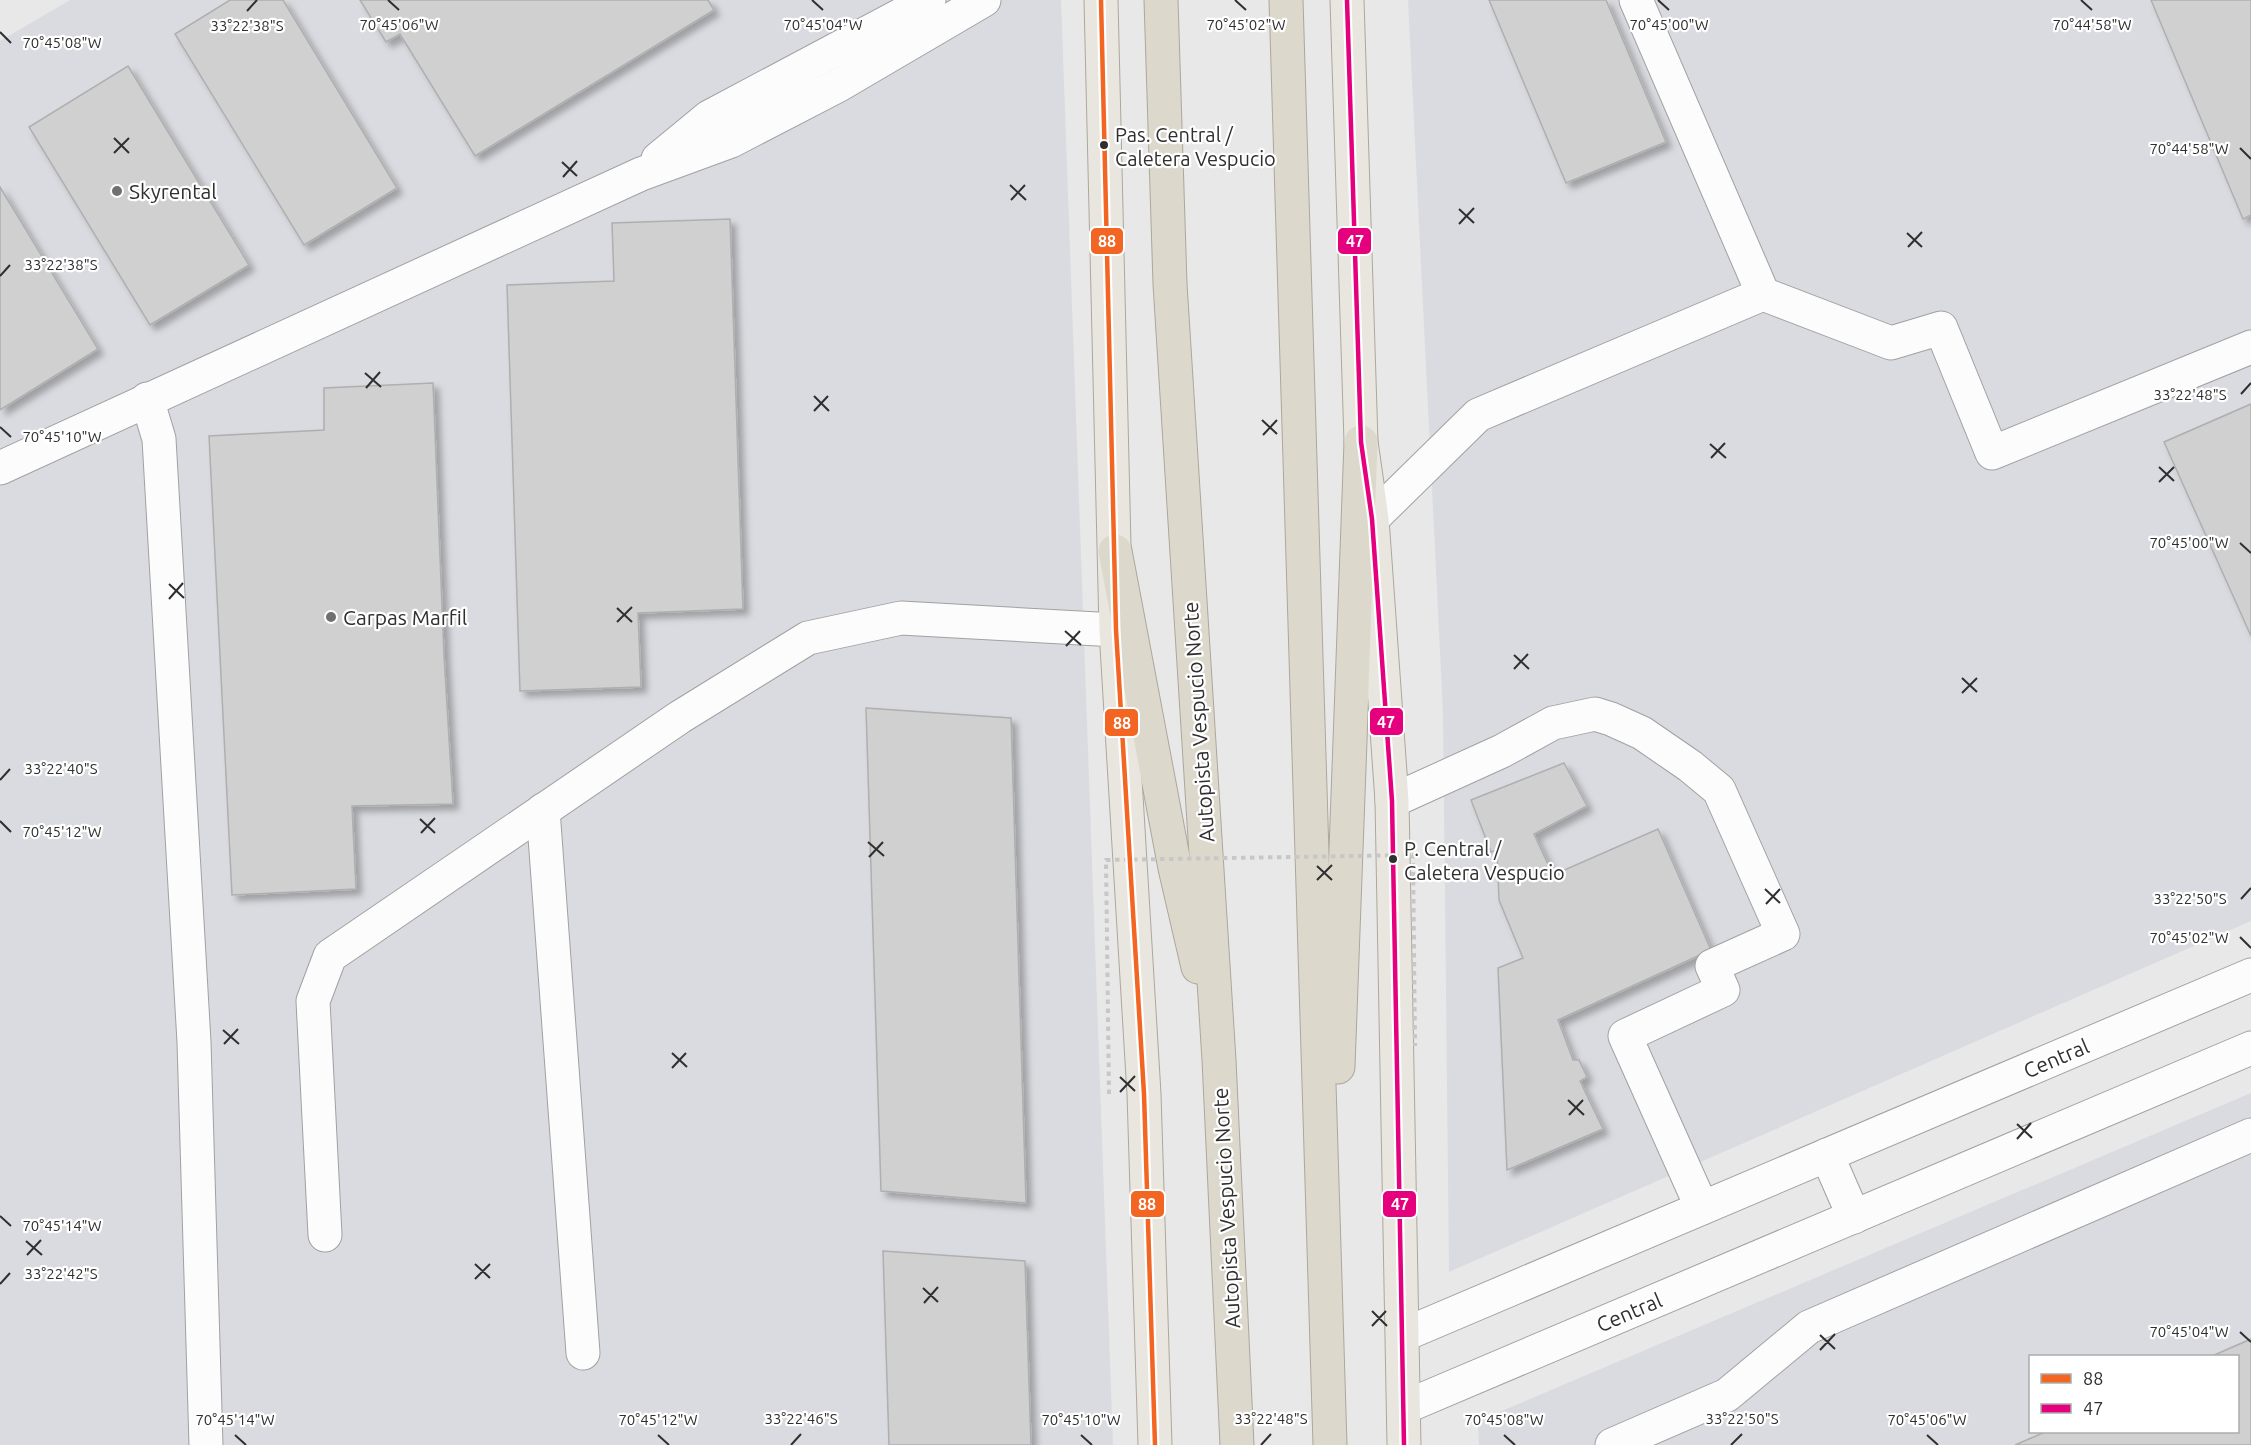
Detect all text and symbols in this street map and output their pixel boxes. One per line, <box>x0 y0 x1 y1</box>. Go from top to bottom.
text: 70°45'06"W <box>359 16 439 33</box>
text: 70°45'04"W <box>783 16 863 33</box>
text: 70°45'02"W <box>1206 16 1286 33</box>
text: 70°45'00"W <box>1629 16 1709 33</box>
text: 70°44'58"W <box>2052 16 2132 33</box>
text: 33°22'38"S <box>210 17 284 34</box>
text: 70°45'08"W <box>22 34 102 51</box>
place label: Pas. Central / Caletera Vespucio <box>1115 123 1276 170</box>
marker: Pas. Central / Caletera Vespucio <box>1098 139 1110 151</box>
text: 70°44'58"W <box>2149 140 2229 157</box>
place label: Skyrental <box>129 179 217 203</box>
marker: Skyrental <box>110 184 124 198</box>
line badge: 88 <box>1090 227 1124 255</box>
line badge: 47 <box>1337 227 1372 255</box>
text: 88 <box>1098 232 1116 250</box>
text: 47 <box>1346 232 1364 250</box>
text: 33°22'38"S <box>24 256 98 273</box>
text: 33°22'48"S <box>2153 386 2227 403</box>
text: 70°45'10"W <box>22 428 102 445</box>
text: 70°45'00"W <box>2149 534 2229 551</box>
street label: Autopista Vespucio Norte <box>1178 601 1218 843</box>
place label: Carpas Marfil <box>343 605 467 629</box>
marker: Carpas Marfil <box>324 610 338 624</box>
line badge: 47 <box>1369 707 1404 736</box>
line badge: 88 <box>1104 708 1139 737</box>
text: 47 <box>1377 713 1395 731</box>
text: 88 <box>1113 714 1131 732</box>
text: 33°22'40"S <box>24 760 98 777</box>
text: 70°45'12"W <box>22 823 102 840</box>
place label: P. Central / Caletera Vespucio <box>1404 837 1565 884</box>
marker: P. Central / Caletera Vespucio <box>1387 853 1399 865</box>
text: 33°22'50"S <box>2153 890 2227 907</box>
text: 70°45'02"W <box>2149 929 2229 946</box>
street label: Central <box>2020 1033 2092 1083</box>
street label: Autopista Vespucio Norte <box>1208 1087 1244 1329</box>
line badge: 88 <box>1130 1190 1165 1218</box>
line badge: 47 <box>1382 1190 1417 1218</box>
text: 88 <box>1138 1195 1156 1213</box>
text: 47 <box>1391 1195 1409 1213</box>
text: 70°45'14"W <box>22 1217 102 1234</box>
text: 33°22'42"S <box>24 1265 98 1282</box>
street label: Central <box>1593 1287 1665 1337</box>
text: 70°45'04"W <box>2149 1323 2229 1340</box>
legend <box>2029 1355 2239 1433</box>
text: 88 <box>2083 1368 2103 1388</box>
text: 47 <box>2083 1398 2103 1418</box>
text: 33°22'46"S <box>764 1410 838 1427</box>
text: 33°22'48"S <box>1234 1410 1308 1427</box>
text: 33°22'50"S <box>1705 1410 1779 1427</box>
text: 70°45'14"W <box>195 1411 275 1428</box>
text: 70°45'12"W <box>618 1411 698 1428</box>
text: 70°45'10"W <box>1041 1411 1121 1428</box>
text: 70°45'08"W <box>1464 1411 1544 1428</box>
text: 70°45'06"W <box>1887 1411 1967 1428</box>

